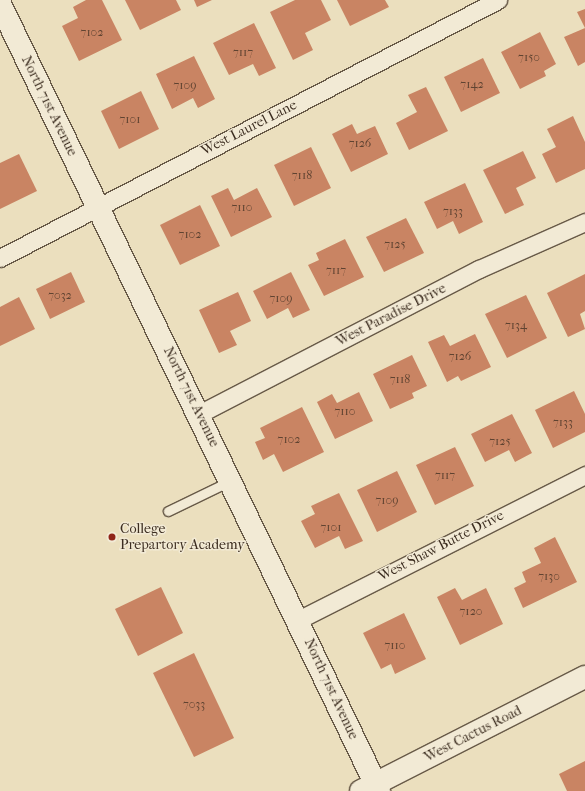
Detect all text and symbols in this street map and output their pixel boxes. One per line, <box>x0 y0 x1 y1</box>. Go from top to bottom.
house number: 7102 <box>81 26 103 40</box>
house number: 7117 <box>233 46 253 60</box>
house number: 7150 <box>518 51 540 65</box>
street label: North 71st Avenue <box>17 53 81 159</box>
house number: 7142 <box>460 78 484 92</box>
house number: 7109 <box>174 79 196 93</box>
street label: West Laurel Lane <box>198 97 300 159</box>
house number: 7101 <box>120 113 140 127</box>
house number: 7126 <box>349 137 371 151</box>
house number: 7118 <box>292 169 312 183</box>
house number: 7110 <box>232 201 252 215</box>
house number: 7133 <box>443 205 463 219</box>
house number: 7102 <box>179 228 201 242</box>
house number: 7125 <box>384 238 406 252</box>
house number: 7117 <box>326 264 346 278</box>
street label: West Paradise Drive <box>333 280 449 350</box>
house number: 7032 <box>48 289 72 303</box>
house number: 7109 <box>270 292 292 306</box>
house number: 7134 <box>505 319 527 333</box>
street label: North 71st Avenue <box>159 344 223 450</box>
house number: 7126 <box>449 350 471 364</box>
house number: 7118 <box>390 373 410 387</box>
house number: 7110 <box>335 405 355 419</box>
house number: 7133 <box>553 416 573 430</box>
house number: 7102 <box>278 433 300 447</box>
house number: 7125 <box>489 435 511 449</box>
house number: 7117 <box>435 469 455 483</box>
house number: 7109 <box>376 494 398 508</box>
street label: West Shaw Butte Drive <box>375 507 507 585</box>
place label: College Prepartory Academy <box>120 521 245 554</box>
house number: 7101 <box>321 521 341 535</box>
marker: College Prepartory Academy <box>107 532 117 542</box>
house number: 7130 <box>538 570 560 584</box>
house number: 7120 <box>460 605 482 619</box>
street label: North 71st Avenue <box>300 636 362 742</box>
house number: 7110 <box>385 639 405 653</box>
house number: 7033 <box>183 698 205 712</box>
street label: West Cactus Road <box>421 702 525 766</box>

